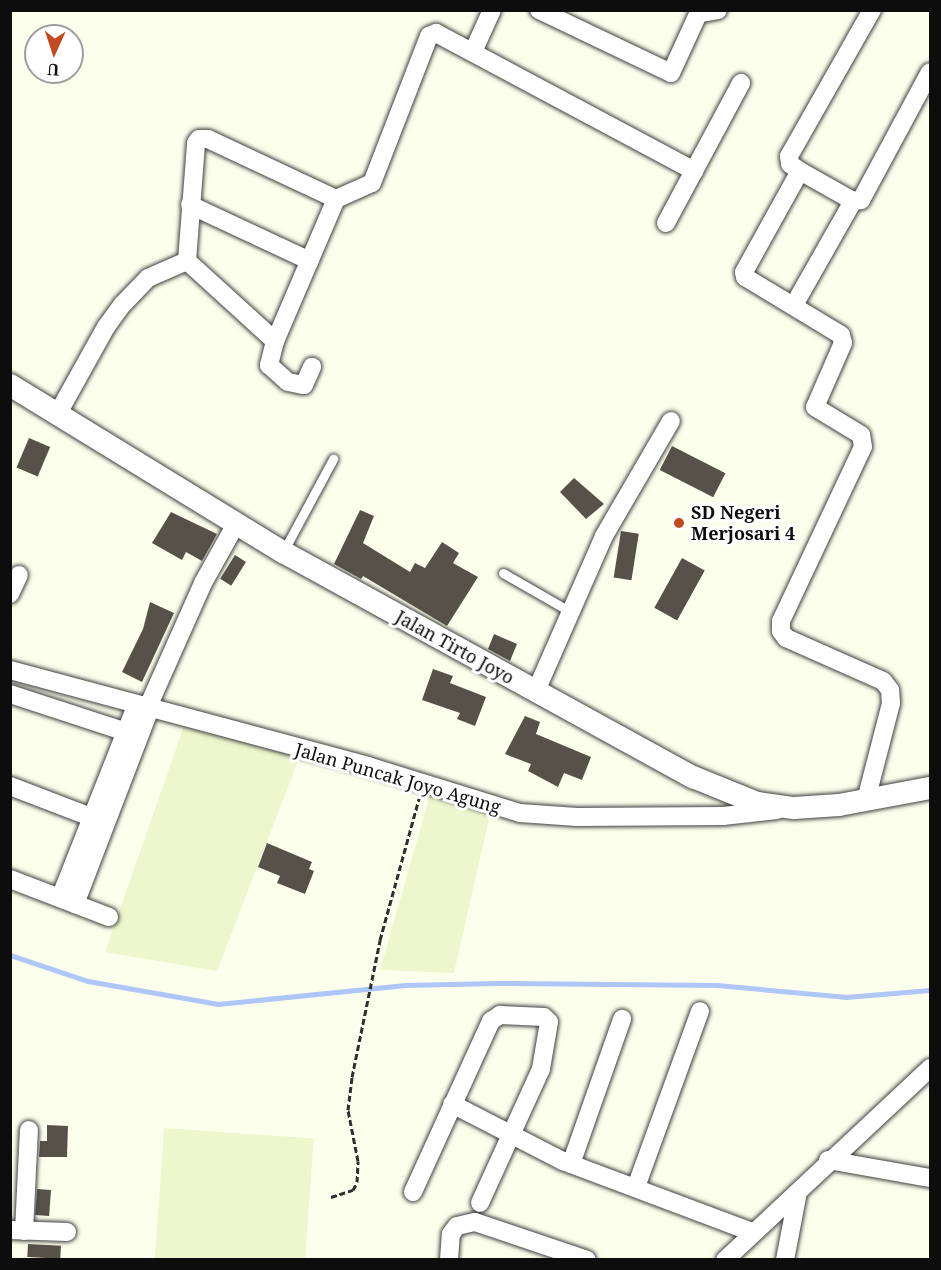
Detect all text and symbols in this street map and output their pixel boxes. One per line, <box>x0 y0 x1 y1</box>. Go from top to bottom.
north arrow <box>24 24 84 84</box>
text: U <box>47 59 60 81</box>
place label: SD Negeri Merjosari 4 <box>691 502 795 544</box>
marker: SD Negeri Merjosari 4 <box>672 516 686 530</box>
street label: Jalan Tirto Joyo <box>392 605 518 689</box>
street label: Jalan Puncak Joyo Agung <box>293 738 503 818</box>

